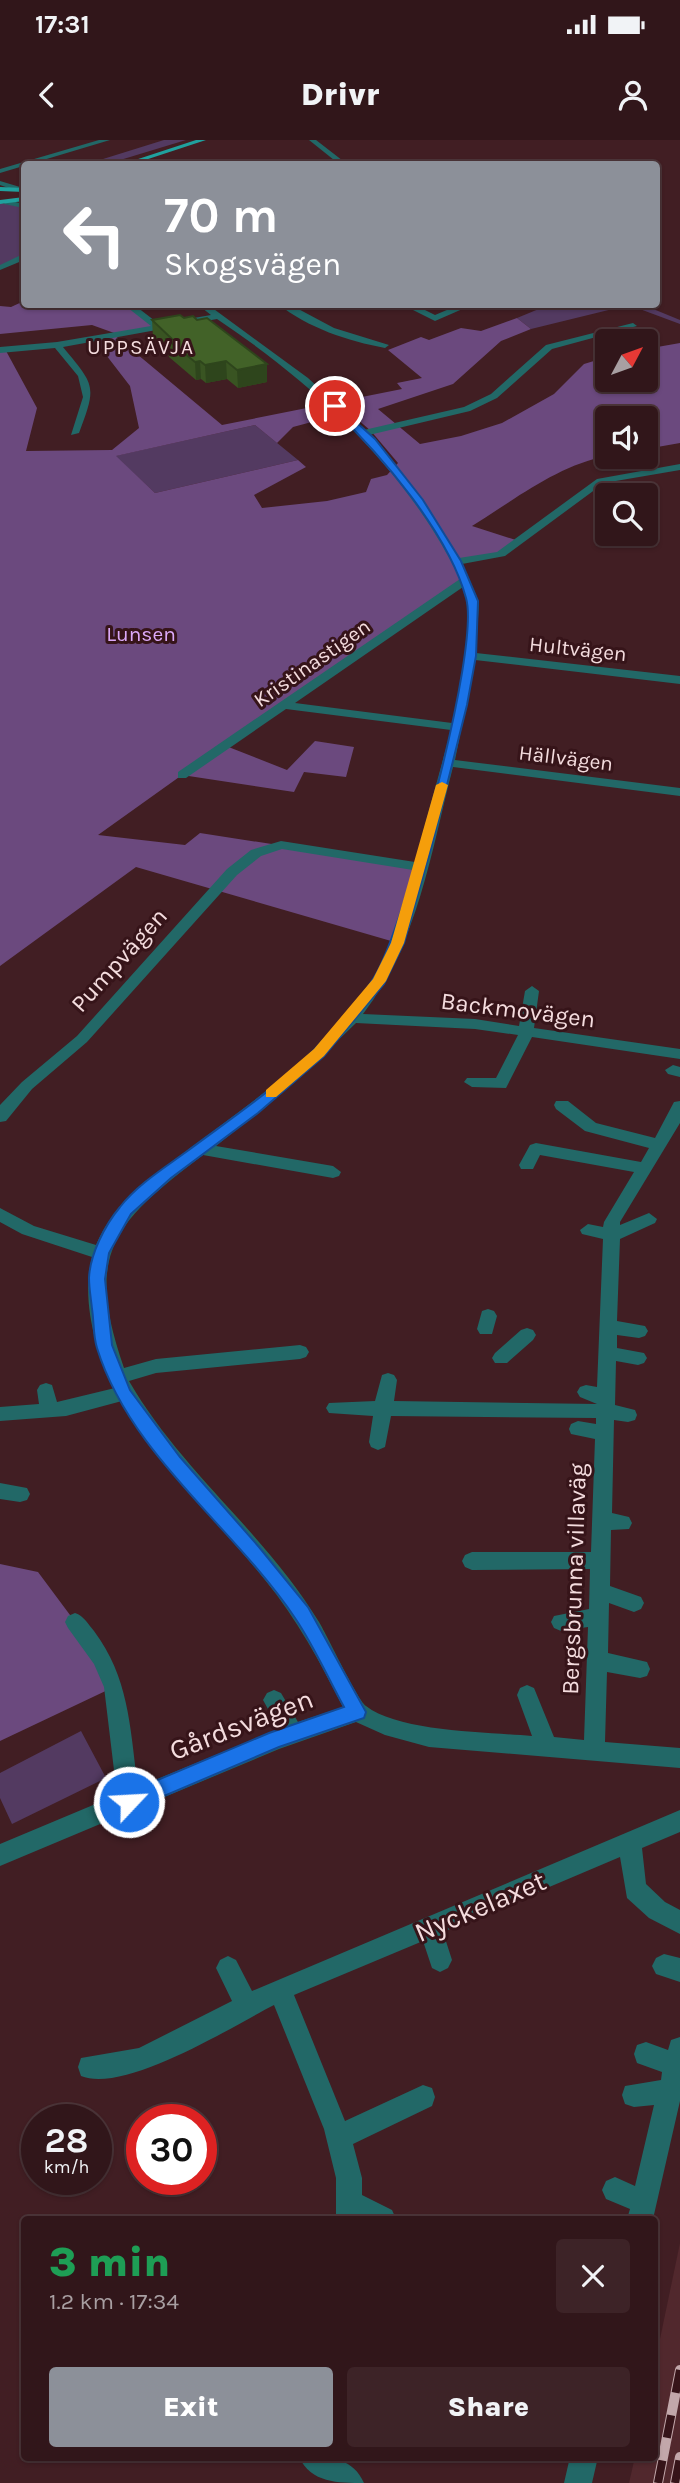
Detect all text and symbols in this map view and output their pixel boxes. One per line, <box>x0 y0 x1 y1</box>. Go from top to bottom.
text: 17:31 <box>35 9 90 40</box>
icon: back <box>28 76 66 114</box>
text: Drivr <box>301 76 379 113</box>
icon: person <box>614 76 652 114</box>
text: 70 m <box>164 187 278 244</box>
icon: left <box>49 189 140 280</box>
text: Skogsvägen <box>164 246 341 283</box>
north arrow <box>595 329 658 392</box>
map controls <box>595 329 658 546</box>
district label: UPPSÄVJA <box>87 335 195 359</box>
pin <box>305 376 365 436</box>
icon: arrive <box>316 387 354 425</box>
button: sound <box>595 406 658 469</box>
button: search <box>595 483 658 546</box>
street label: Kristinastigen <box>249 614 375 712</box>
park label: Lunsen <box>106 622 176 646</box>
street label: Hultvägen <box>528 632 628 666</box>
street label: Hällvägen <box>517 740 615 776</box>
street label: Pumpvägen <box>65 902 173 1018</box>
street label: Backmovägen <box>439 987 597 1033</box>
street label: Bergsbrunna villaväg <box>556 1462 592 1695</box>
street label: Gårdsvägen <box>165 1682 318 1767</box>
position arrow <box>92 1765 166 1839</box>
street label: Nyckelaxet <box>410 1864 551 1949</box>
speed limit sign: 30 <box>126 2104 217 2195</box>
text: 28 <box>45 2120 88 2161</box>
text: km/h <box>44 2156 89 2178</box>
text: 3 min <box>49 2237 170 2287</box>
button: close <box>556 2239 630 2313</box>
text: 1.2 km · 17:34 <box>49 2288 179 2315</box>
button: Exit <box>49 2367 333 2447</box>
button: Share <box>347 2367 630 2447</box>

